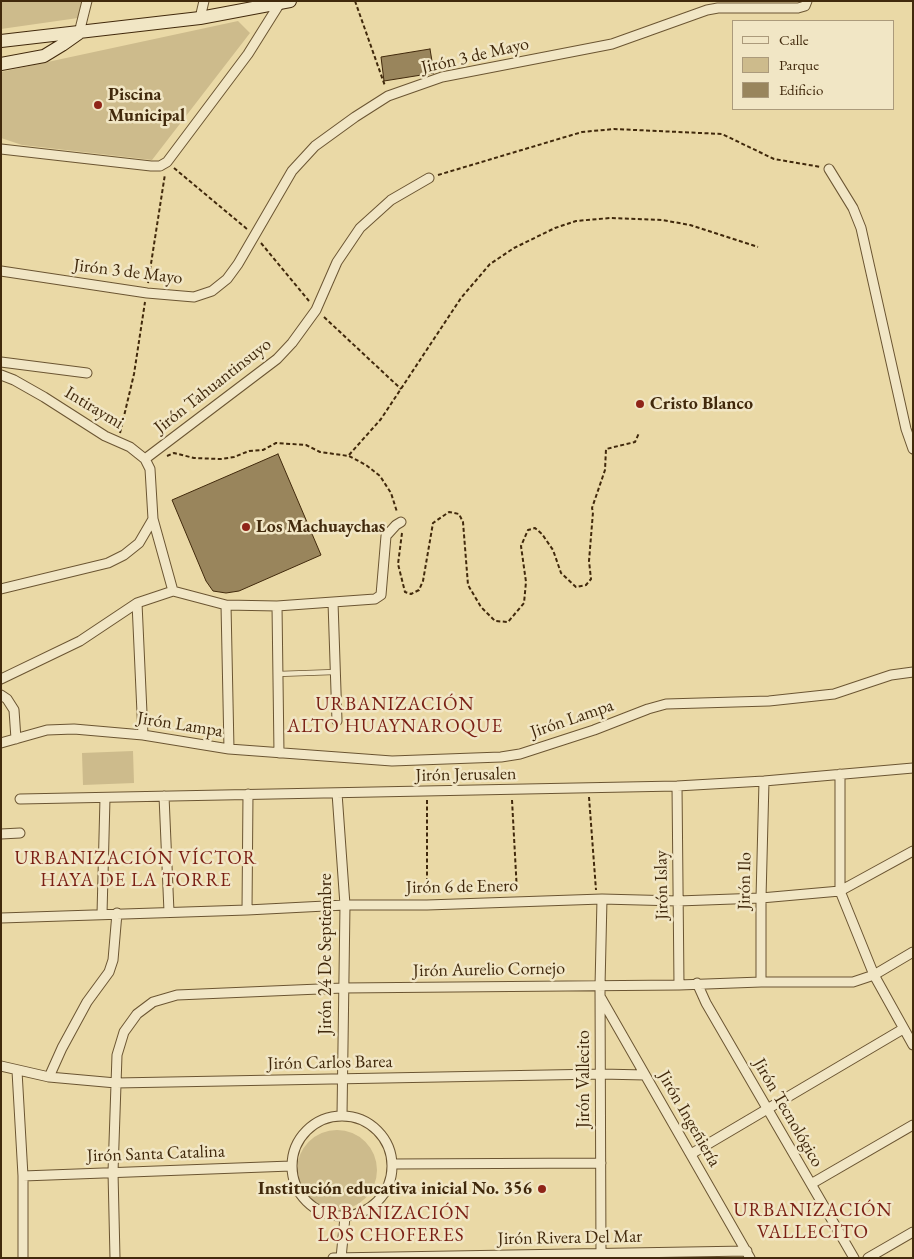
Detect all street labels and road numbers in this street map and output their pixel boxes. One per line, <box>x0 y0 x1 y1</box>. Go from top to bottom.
street label: Jirón 3 de Mayo <box>419 33 531 79</box>
street label: Jirón 3 de Mayo <box>72 255 184 289</box>
street label: Jirón Tahuantinsuyo <box>150 334 276 438</box>
street label: Intiraymi <box>61 382 127 434</box>
street label: Jirón Lampa <box>528 695 616 743</box>
street label: Jirón Lampa <box>136 708 224 742</box>
street label: Jirón Jerusalen <box>415 763 517 787</box>
street label: Jirón Islay <box>651 850 673 920</box>
street label: Jirón Ilo <box>734 852 756 910</box>
street label: Jirón 24 De Septiembre <box>315 873 337 1035</box>
street label: Jirón 6 de Enero <box>406 875 518 899</box>
street label: Jirón Aurelio Cornejo <box>413 958 565 982</box>
street label: Jirón Vallecito <box>573 1030 595 1128</box>
street label: Jirón Carlos Barea <box>267 1051 393 1075</box>
street label: Jirón Tecnológico <box>748 1055 828 1171</box>
street label: Jirón Ingeñiería <box>653 1067 725 1171</box>
street label: Jirón Santa Catalina <box>87 1141 225 1167</box>
street label: Jirón Rivera Del Mar <box>498 1226 642 1250</box>

